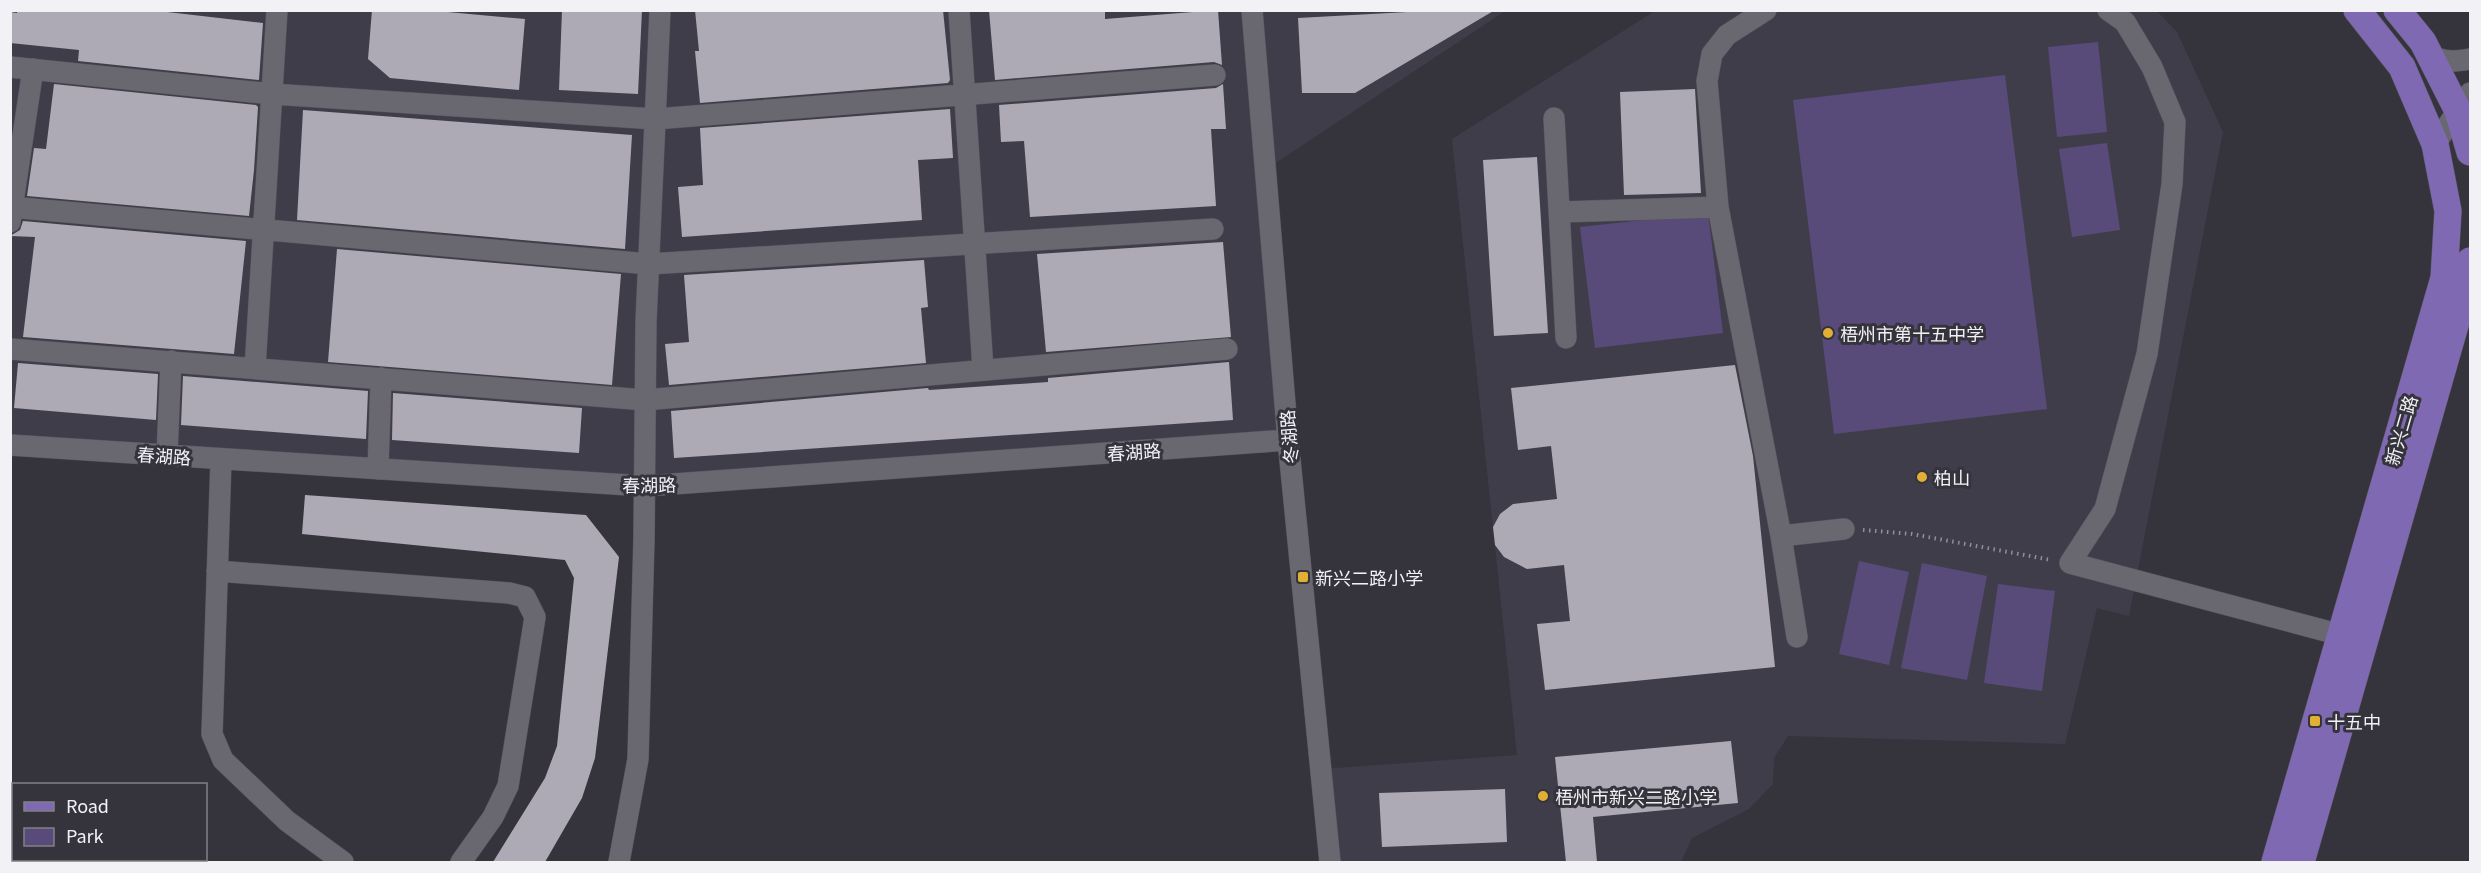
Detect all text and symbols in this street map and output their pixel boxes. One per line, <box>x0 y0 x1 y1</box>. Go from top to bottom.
place label: 梧州市第十五中学 <box>1840 320 1984 346</box>
marker: 梧州市第十五中学 <box>1821 326 1835 340</box>
street label: 新兴二路 <box>2378 392 2422 468</box>
street label: 冬湖路 <box>1273 409 1303 465</box>
street label: 春湖路 <box>1106 436 1162 466</box>
street label: 春湖路 <box>136 440 192 470</box>
place label: 柏山 <box>1934 464 1970 490</box>
marker: 柏山 <box>1915 470 1929 484</box>
street label: 春湖路 <box>622 471 676 497</box>
place label: 新兴二路小学 <box>1315 564 1423 590</box>
marker: 新兴二路小学 <box>1296 570 1310 584</box>
place label: 十五中 <box>2327 708 2381 734</box>
marker: 十五中 <box>2308 714 2322 728</box>
legend <box>12 783 207 861</box>
place label: 梧州市新兴二路小学 <box>1555 783 1717 809</box>
marker: 梧州市新兴二路小学 <box>1536 789 1550 803</box>
text: Road <box>66 792 109 818</box>
text: Park <box>66 822 104 848</box>

